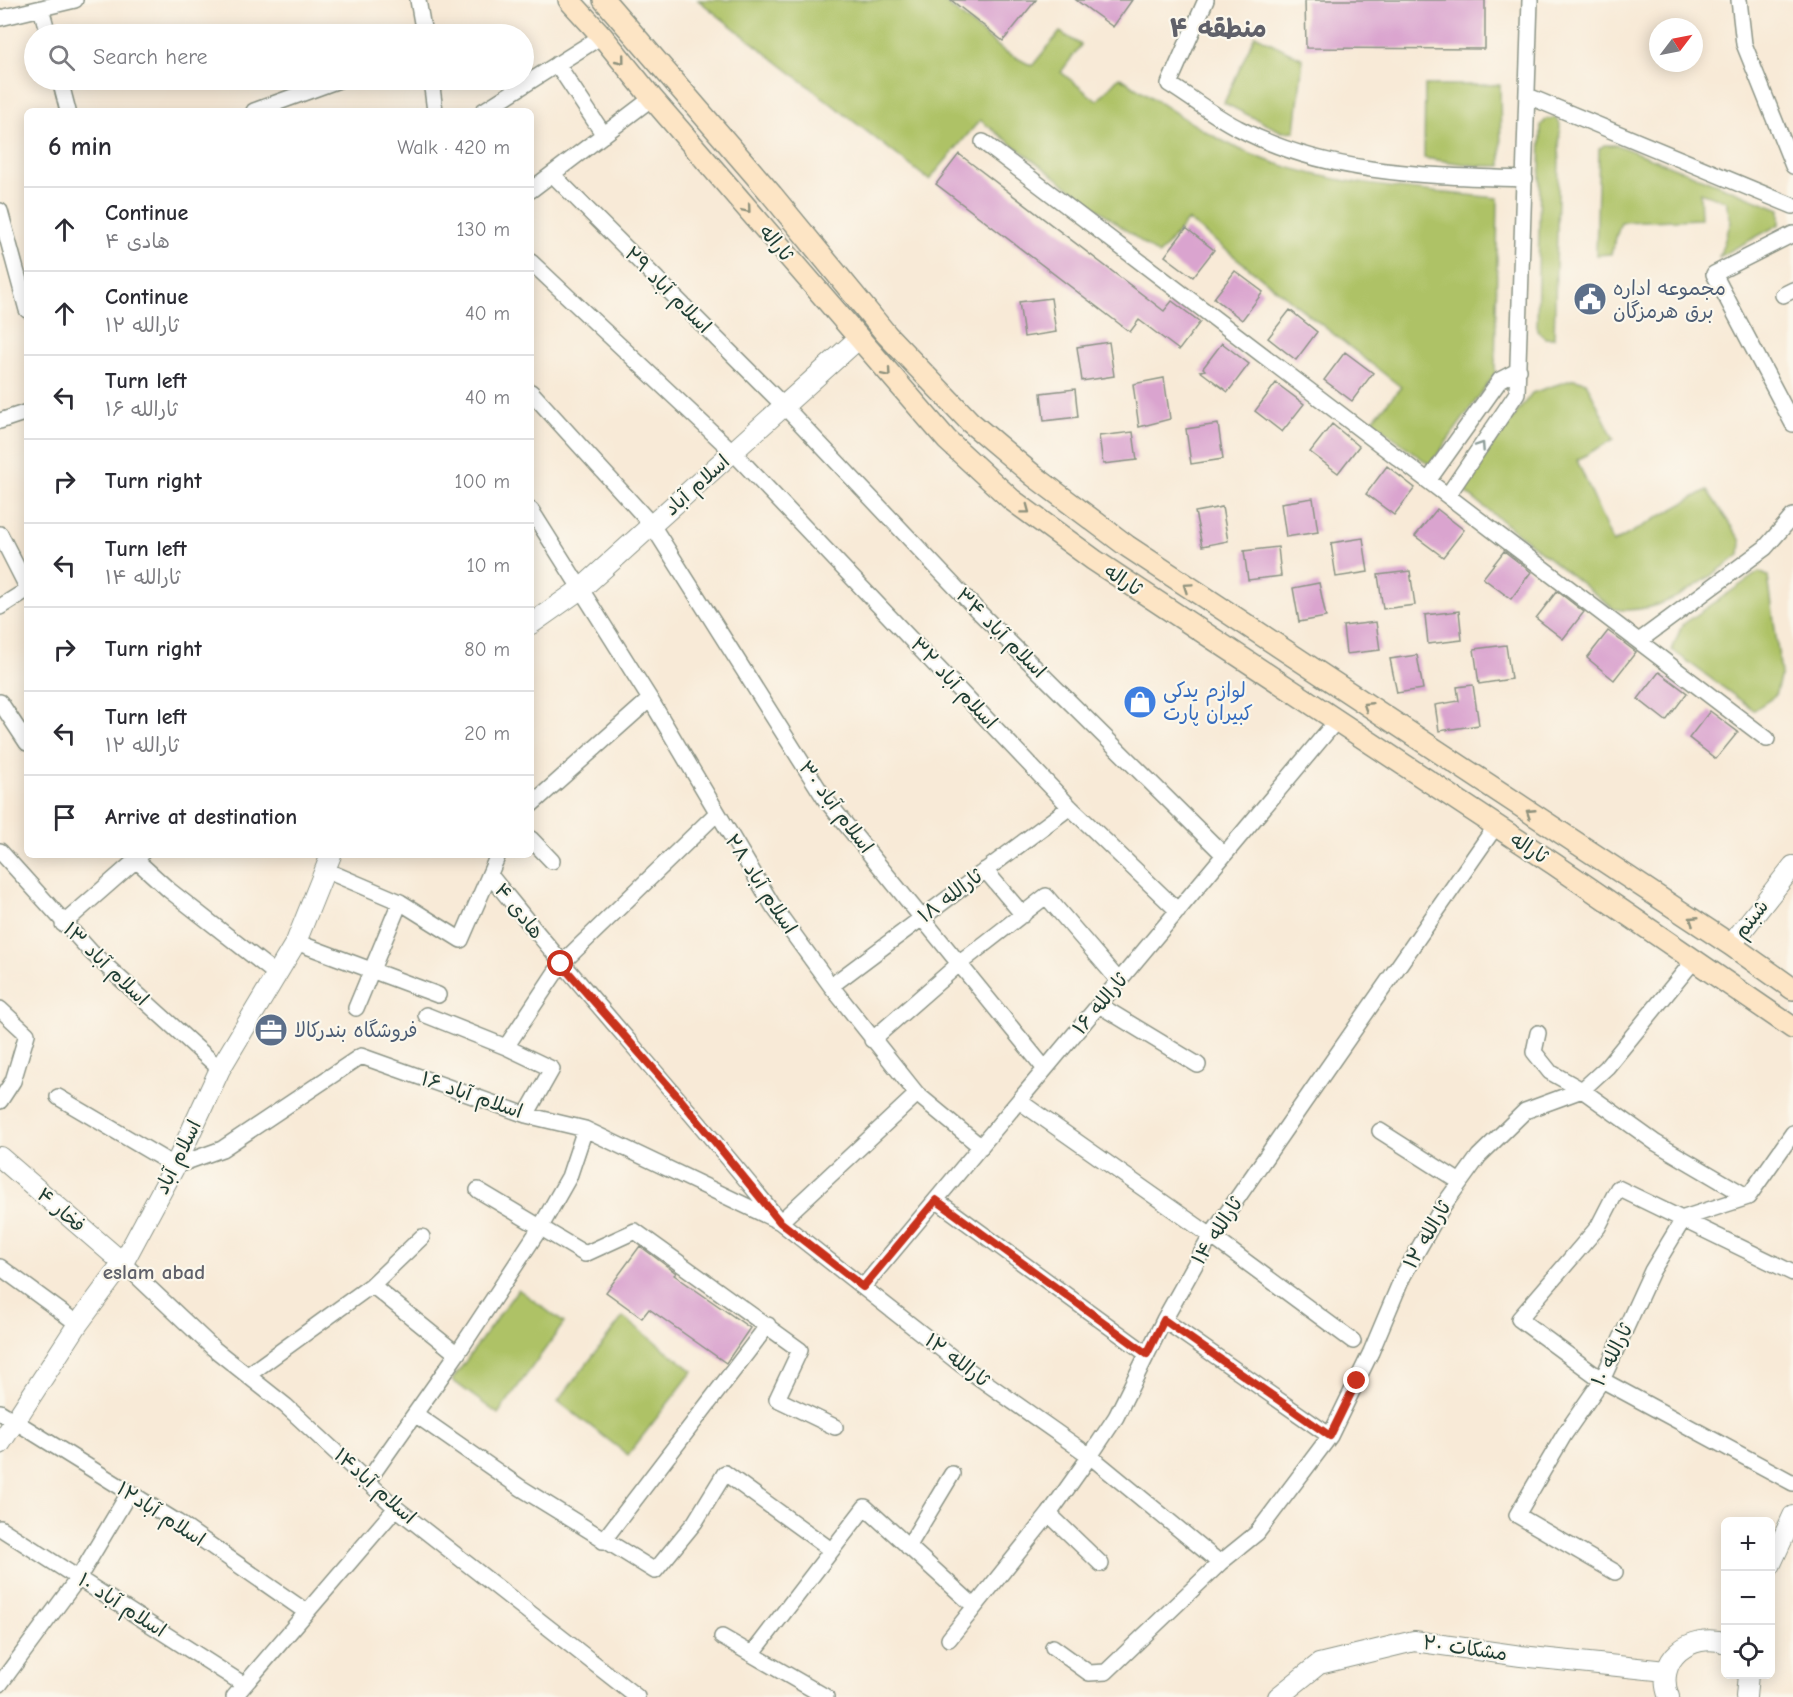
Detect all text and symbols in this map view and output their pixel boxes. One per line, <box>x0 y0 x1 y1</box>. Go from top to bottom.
district label: منطقه ۴ <box>1169 14 1267 44</box>
north arrow <box>1649 18 1703 72</box>
search box <box>24 24 534 90</box>
icon: search <box>45 41 78 74</box>
text: Search here <box>93 44 208 70</box>
one-way arrow <box>614 53 625 64</box>
text: 6 min <box>48 132 112 162</box>
text: Walk · 420 m <box>397 136 510 159</box>
text: Continue <box>105 200 188 226</box>
one-way arrow <box>739 202 750 213</box>
icon: ahead <box>48 213 81 246</box>
text: 130 m <box>457 218 510 241</box>
street label: ثاراله <box>754 220 798 267</box>
text: هادی ۴ <box>105 230 170 253</box>
street label: اسلام آباد ۲۹ <box>618 242 716 340</box>
place label: مجموعه اداره برق هرمزگان <box>1613 277 1726 323</box>
public building icon: مجموعه اداره برق هرمزگان <box>1572 281 1608 317</box>
text: Continue <box>105 284 188 310</box>
icon: ahead <box>48 297 81 330</box>
text: 40 m <box>465 302 510 325</box>
text: ثارالله ۱۲ <box>105 314 179 337</box>
one-way arrow <box>880 366 891 377</box>
text: Turn left <box>105 368 187 394</box>
icon: left <box>48 381 81 414</box>
text: 40 m <box>465 386 510 409</box>
text: ثارالله ۱۶ <box>105 398 178 421</box>
one-way arrow <box>1474 442 1485 453</box>
street label: اسلام آباد <box>660 450 736 522</box>
icon: right <box>48 465 81 498</box>
text: Turn right <box>105 468 202 494</box>
text: 100 m <box>455 470 510 493</box>
one-way arrow <box>1019 502 1030 513</box>
text: Turn left <box>105 536 187 562</box>
icon: left <box>48 549 81 582</box>
text: 10 m <box>467 554 510 577</box>
street label: ثاراله <box>1100 560 1147 601</box>
text: ثارالله ۱۴ <box>105 566 180 589</box>
one-way arrow <box>1183 582 1193 594</box>
street label: اسلام آباد ۳۴ <box>949 583 1051 685</box>
icon: right <box>48 633 81 666</box>
street label: اسلام آباد ۳۲ <box>904 633 1002 735</box>
text: Turn right <box>105 636 202 662</box>
text: 80 m <box>464 638 510 661</box>
place label: لوازم یدکی کبیران پارت <box>1163 679 1253 726</box>
shop icon: لوازم یدکی کبیران پارت <box>1122 684 1158 720</box>
one-way arrow <box>1363 702 1374 713</box>
text: Turn left <box>105 704 187 730</box>
icon: left <box>48 717 81 750</box>
text: 20 m <box>464 722 510 745</box>
text: ثارالله ۱۲ <box>105 734 179 757</box>
street label: اسلام آباد ۳۰ <box>792 756 878 859</box>
icon: arrive <box>48 801 81 834</box>
text: Arrive at destination <box>105 804 297 830</box>
one-way arrow <box>1526 809 1537 820</box>
street label: ثاراله <box>1506 828 1553 869</box>
street label: اسلام آباد ۲۸ <box>718 830 802 940</box>
street label: ثارالله ۱۸ <box>913 864 988 928</box>
street label: هادی ۴ <box>490 879 548 943</box>
street label: شبنم <box>1729 895 1776 945</box>
one-way arrow <box>1689 916 1700 927</box>
street label: اسلام آباد ۱۳ <box>56 917 154 1013</box>
route start <box>547 950 573 976</box>
street label: ثارالله ۱۶ <box>1068 968 1133 1039</box>
office icon: فروشگاه بندرکالا <box>253 1012 289 1048</box>
place label: فروشگاه بندرکالا <box>294 1019 418 1042</box>
street label: اسلام آباد ۱۶ <box>417 1067 526 1126</box>
street label: اسلام آباد <box>150 1116 209 1199</box>
street label: فخار ۴ <box>32 1183 90 1237</box>
street label: ثارالله ۱۴ <box>1187 1192 1248 1269</box>
street label: ثارالله ۱۲ <box>1399 1196 1456 1273</box>
district label: eslam abad <box>103 1260 205 1284</box>
street label: ثارالله ۱۰ <box>1587 1319 1638 1390</box>
street label: ثارالله ۱۲ <box>921 1329 994 1392</box>
route end <box>1343 1367 1369 1393</box>
street label: اسلام آباد۱۴ <box>327 1443 421 1531</box>
street label: اسلام آباد۱۲ <box>111 1477 209 1554</box>
map controls <box>1721 1517 1775 1679</box>
button: + <box>1721 1517 1775 1571</box>
street label: اسلام آباد ۱۰ <box>72 1568 170 1644</box>
button: − <box>1721 1571 1775 1625</box>
button: locate <box>1721 1625 1775 1679</box>
street label: مشکات ۲۰ <box>1421 1631 1509 1665</box>

